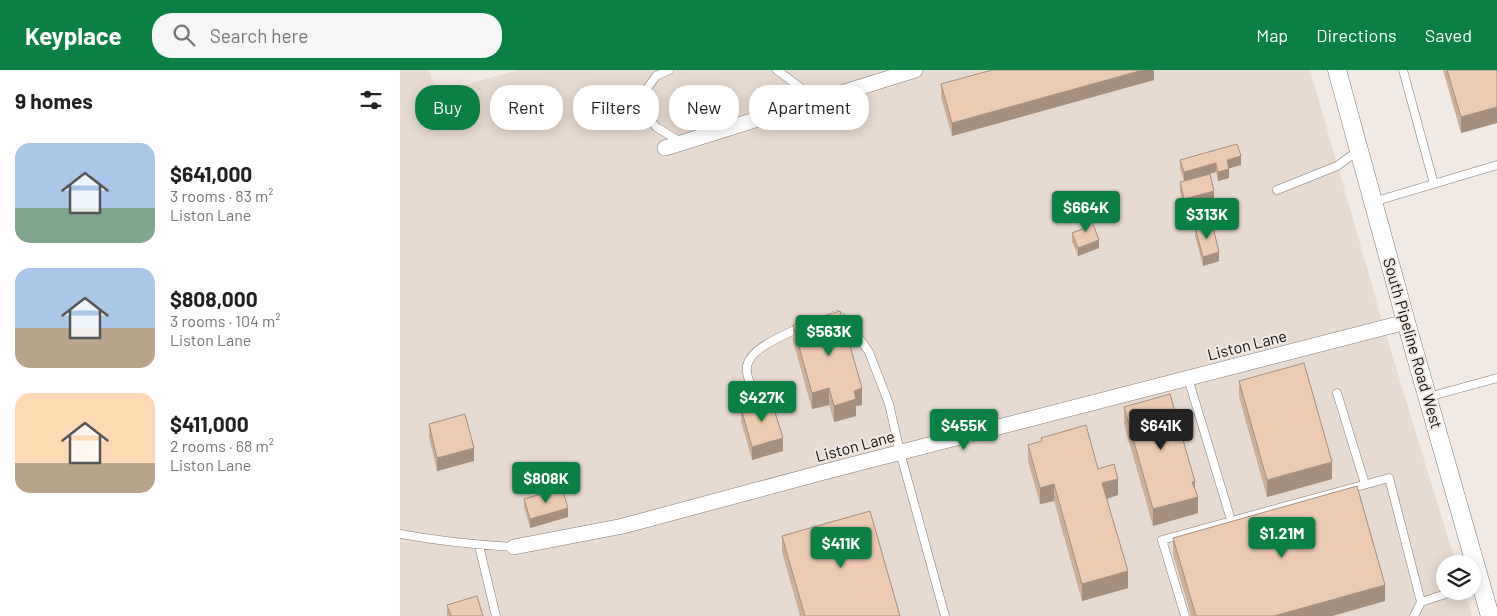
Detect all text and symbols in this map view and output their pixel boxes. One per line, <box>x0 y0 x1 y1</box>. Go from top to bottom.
search box <box>152 13 502 58</box>
text: Keyplace <box>25 21 122 50</box>
icon: search <box>170 21 198 49</box>
text: Search here <box>210 24 308 47</box>
text: Map <box>1256 24 1288 46</box>
text: Directions <box>1316 24 1397 46</box>
text: Saved <box>1425 24 1472 46</box>
chip: Buy <box>415 85 480 130</box>
chip: Rent <box>490 85 563 130</box>
chip: Filters <box>573 85 659 130</box>
chip: New <box>669 85 739 130</box>
chip: Apartment <box>749 85 869 130</box>
icon: filters <box>357 86 385 114</box>
text: 9 homes <box>15 88 93 113</box>
text: $641,000 <box>170 161 252 186</box>
icon: home <box>55 163 115 223</box>
text: 3 rooms · 83 m² <box>170 186 274 205</box>
pin: $664K <box>1051 190 1121 233</box>
text: $664K <box>1063 197 1109 216</box>
pin: $313K <box>1172 198 1242 240</box>
text: $313K <box>1186 204 1228 223</box>
text: Liston Lane <box>170 205 251 224</box>
street label: South Pipeline Road West <box>1380 255 1447 430</box>
text: $808,000 <box>170 286 258 311</box>
icon: home <box>55 288 115 348</box>
text: 3 rooms · 104 m² <box>170 311 280 330</box>
pin: $563K <box>794 314 864 357</box>
text: $563K <box>806 321 852 340</box>
street label: Liston Lane <box>1205 325 1289 364</box>
text: Liston Lane <box>170 330 251 349</box>
pin: $427K <box>727 380 797 423</box>
text: $427K <box>739 387 785 406</box>
pin: $455K <box>929 408 999 451</box>
pin: $641K <box>1126 408 1196 451</box>
text: $411,000 <box>170 411 249 436</box>
icon: home <box>55 413 115 473</box>
text: $455K <box>941 415 987 434</box>
text: $641K <box>1140 415 1182 434</box>
street label: Liston Lane <box>813 426 897 465</box>
text: 2 rooms · 68 m² <box>170 436 274 455</box>
text: Liston Lane <box>170 455 251 474</box>
pin: $808K <box>511 462 581 504</box>
text: $808K <box>523 468 569 487</box>
pin: $1.21M <box>1241 516 1323 559</box>
text: $1.21M <box>1259 523 1305 542</box>
pin: $411K <box>806 526 876 569</box>
text: $411K <box>822 533 860 552</box>
map controls <box>1436 555 1481 600</box>
button: layers <box>1436 555 1481 600</box>

